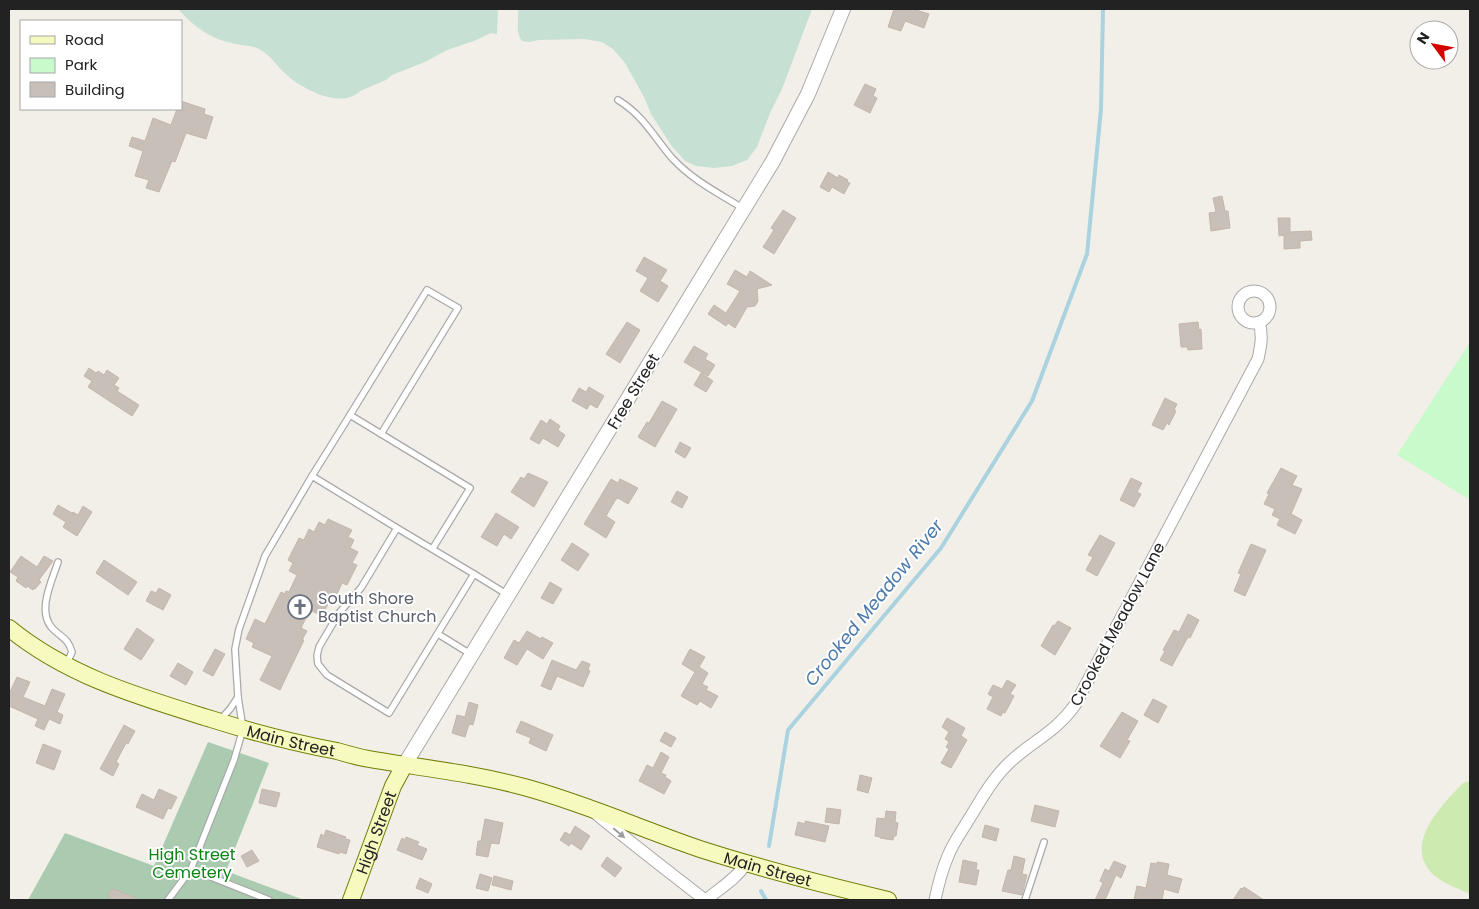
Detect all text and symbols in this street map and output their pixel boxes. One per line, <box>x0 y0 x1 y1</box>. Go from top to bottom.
legend <box>20 20 182 110</box>
north arrow <box>1409 20 1459 70</box>
text: N <box>1412 28 1434 48</box>
text: Road <box>65 29 104 50</box>
text: Park <box>65 54 97 75</box>
text: Building <box>65 79 125 100</box>
street label: Free Street <box>602 349 665 434</box>
water label: Crooked Meadow River <box>799 513 949 691</box>
street label: Crooked Meadow Lane <box>1064 538 1171 710</box>
place label: South Shore Baptist Church <box>318 587 436 628</box>
church icon: South Shore Baptist Church <box>287 594 313 620</box>
street label: Main Street <box>244 719 337 762</box>
street label: High Street <box>350 788 402 878</box>
one-way arrow <box>612 827 624 839</box>
park label: High Street Cemetery <box>148 843 236 884</box>
street label: Main Street <box>721 846 814 893</box>

